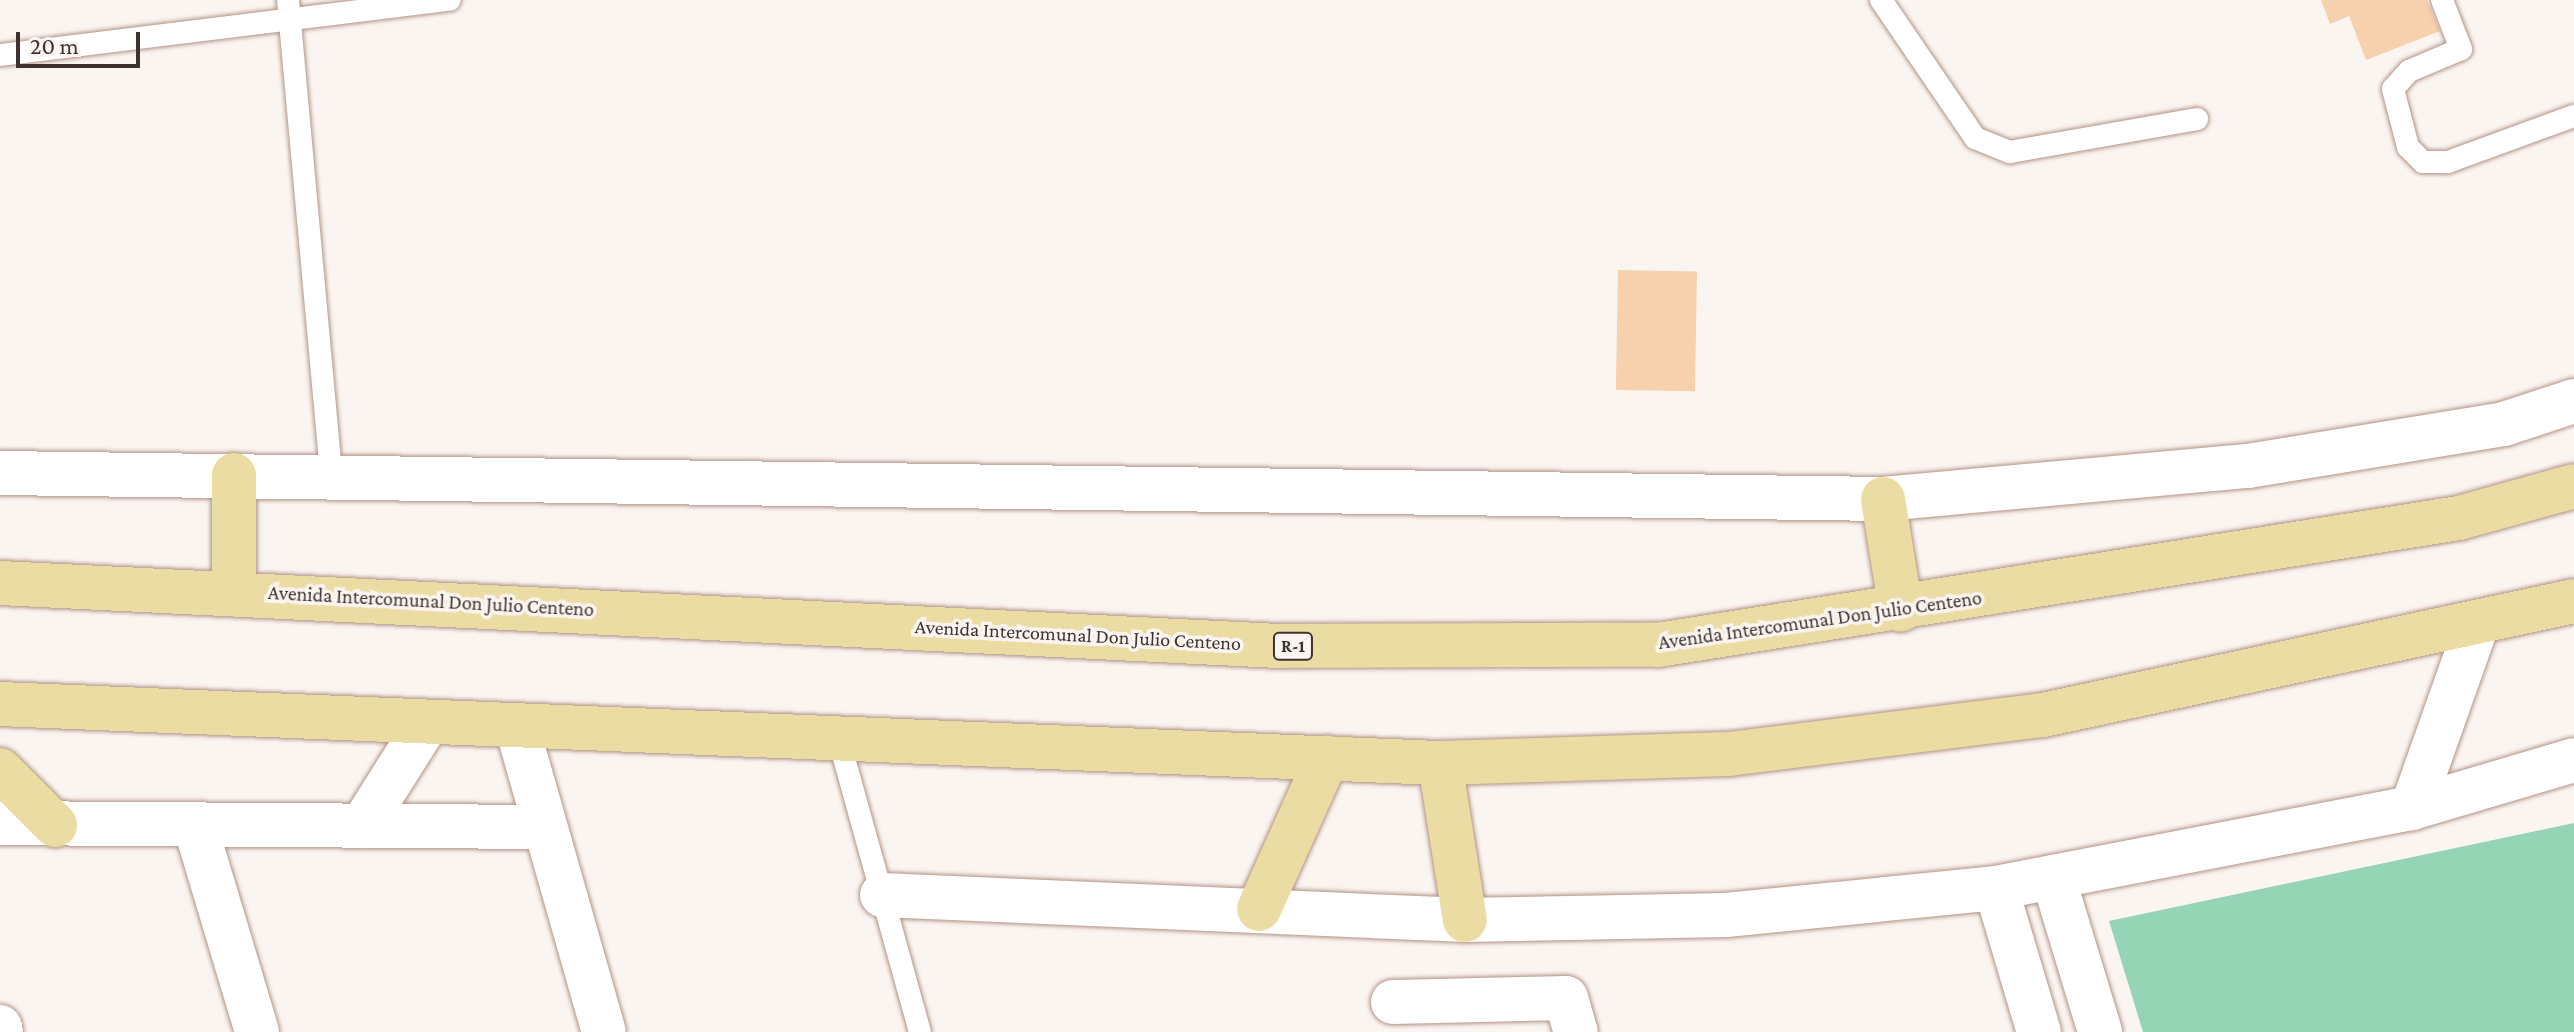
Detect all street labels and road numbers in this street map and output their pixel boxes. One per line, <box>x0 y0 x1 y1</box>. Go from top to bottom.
street label: Avenida Intercomunal Don Julio Centeno <box>267 580 595 622</box>
street label: Avenida Intercomunal Don Julio Centeno <box>1657 585 1983 655</box>
street label: Avenida Intercomunal Don Julio Centeno <box>914 614 1242 656</box>
road number: R-1 <box>1271 632 1315 660</box>

